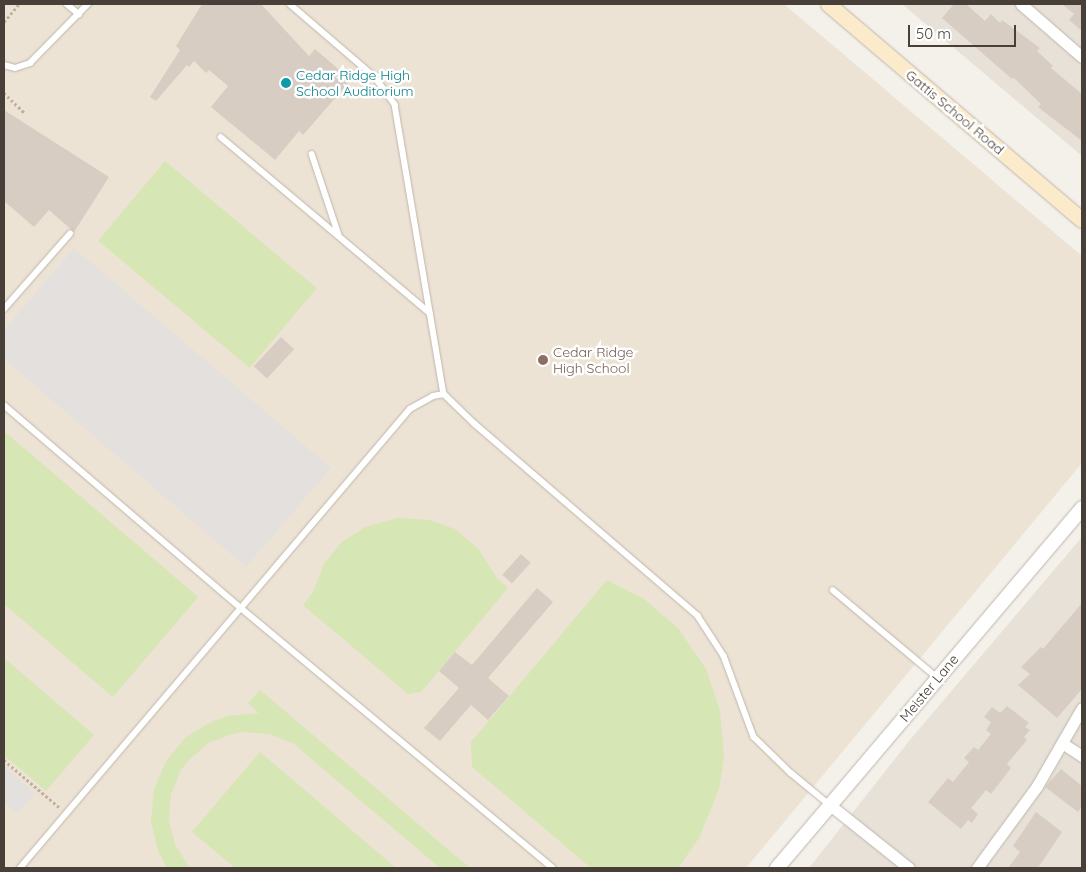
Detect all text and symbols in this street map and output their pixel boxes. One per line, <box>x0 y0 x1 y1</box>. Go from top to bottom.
scale bar <box>911 15 1018 47</box>
text: 50 m <box>916 24 951 43</box>
street label: Gattis School Road <box>902 66 1008 158</box>
place label: Cedar Ridge High School Auditorium <box>296 67 414 100</box>
marker: Cedar Ridge High School Auditorium <box>280 77 292 89</box>
place label: Cedar Ridge High School <box>553 344 633 377</box>
marker: Cedar Ridge High School <box>537 354 549 366</box>
street label: Meister Lane <box>896 651 962 725</box>

